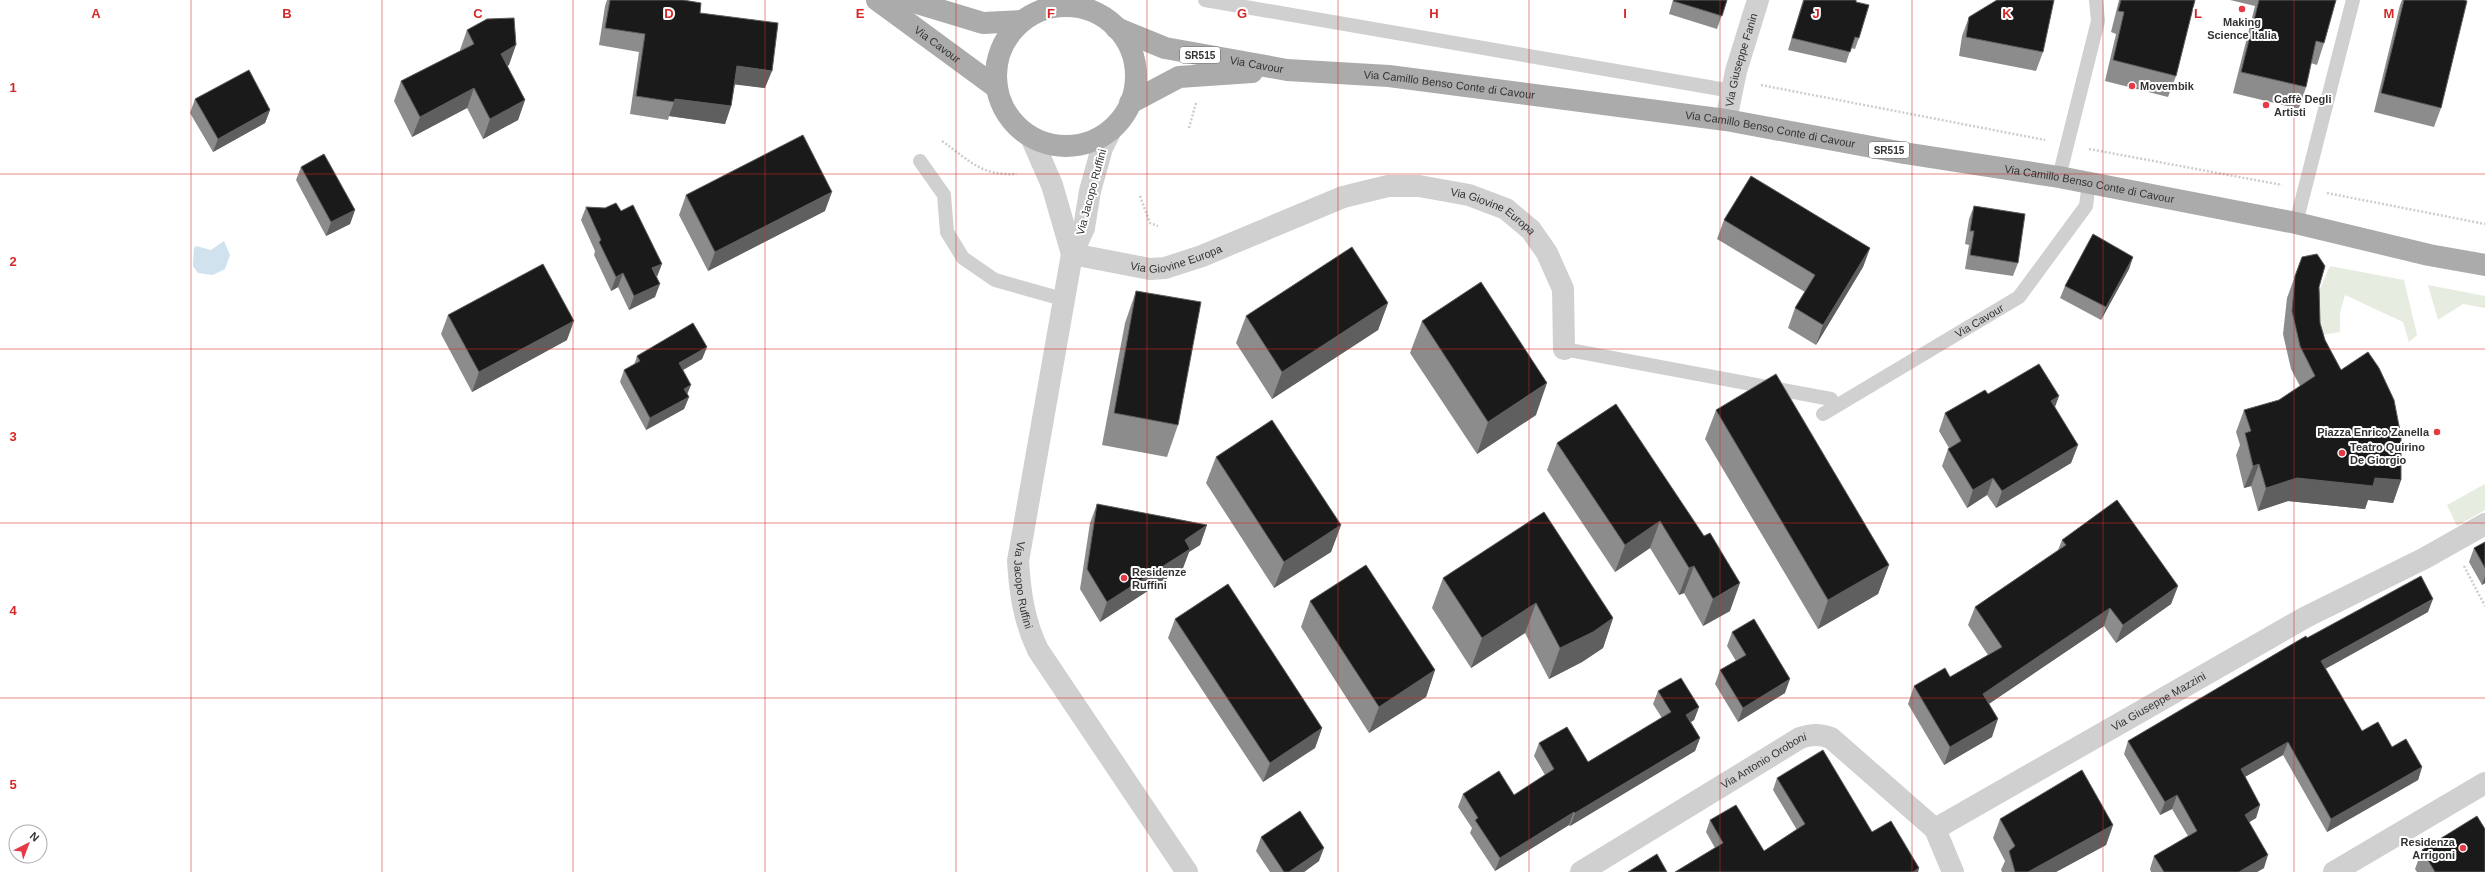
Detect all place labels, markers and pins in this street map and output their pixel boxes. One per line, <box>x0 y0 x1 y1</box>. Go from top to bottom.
marker: Making Science Italia <box>2237 4 2247 14</box>
place label: Making Science Italia <box>2207 16 2278 41</box>
place label: Movembik <box>2140 80 2195 92</box>
marker: Movembik <box>2127 81 2137 91</box>
place label: Caffè Degli Artisti <box>2274 93 2331 118</box>
marker: Caffè Degli Artisti <box>2261 100 2271 110</box>
place label: Piazza Enrico Zanella <box>2317 426 2430 438</box>
marker: Piazza Enrico Zanella <box>2432 427 2442 437</box>
place label: Teatro Quirino De Giorgio <box>2350 441 2425 466</box>
marker: Teatro Quirino De Giorgio <box>2337 448 2347 458</box>
place label: Residenze Ruffini <box>1132 566 1186 591</box>
marker: Residenze Ruffini <box>1119 573 1129 583</box>
place label: Residenza Arrigoni <box>2401 836 2456 861</box>
marker: Residenza Arrigoni <box>2458 843 2468 853</box>

